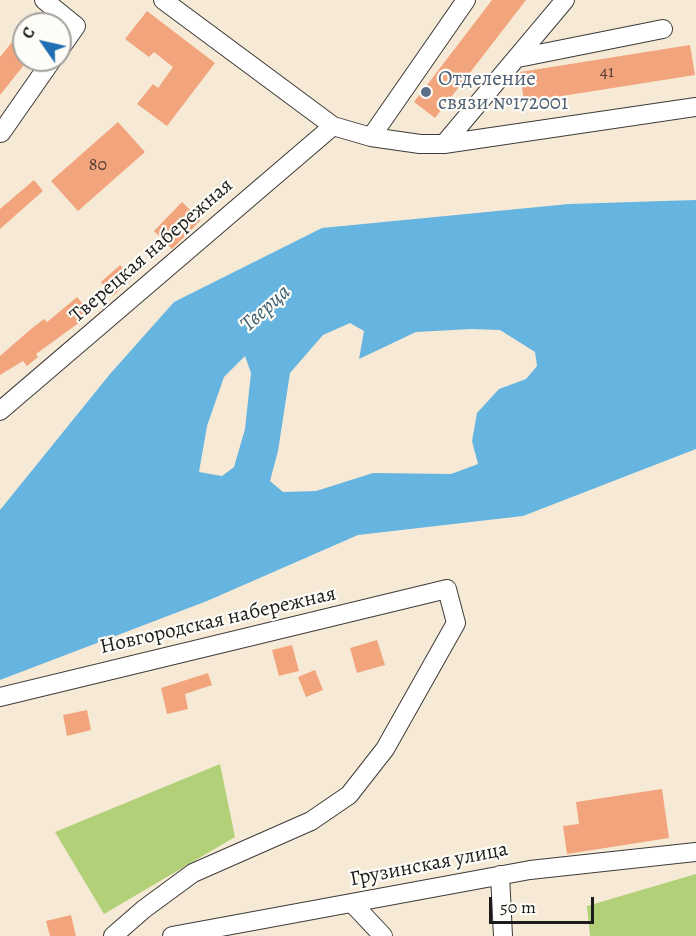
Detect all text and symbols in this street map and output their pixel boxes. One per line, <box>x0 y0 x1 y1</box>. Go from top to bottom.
north arrow <box>12 12 72 72</box>
text: С <box>17 23 41 43</box>
house number: 41 <box>600 62 614 84</box>
place label: Отделение связи №172001 <box>438 67 568 117</box>
marker: Отделение связи №172001 <box>419 85 433 99</box>
house number: 80 <box>89 155 107 177</box>
street label: Тверецкая набережная <box>65 173 239 329</box>
water label: Тверца <box>235 280 297 338</box>
street label: Новгородская набережная <box>98 582 338 660</box>
street label: Грузинская улица <box>348 837 510 893</box>
scale bar <box>492 885 597 923</box>
text: 50 m <box>500 895 536 919</box>

